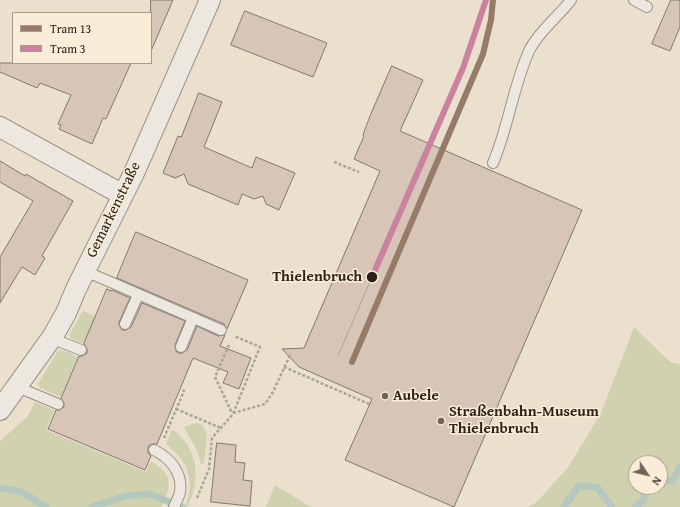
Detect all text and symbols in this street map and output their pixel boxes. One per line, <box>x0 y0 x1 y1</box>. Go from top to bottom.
legend <box>12 12 152 64</box>
text: Tram 13 <box>50 20 91 37</box>
text: Tram 3 <box>50 40 85 57</box>
street label: Gemarkenstraße <box>83 159 145 261</box>
place label: Thielenbruch <box>272 268 362 286</box>
marker: Thielenbruch <box>365 270 379 284</box>
place label: Aubele <box>393 387 439 405</box>
marker: Aubele <box>380 391 390 401</box>
place label: Straßenbahn-Museum Thielenbruch <box>449 403 599 438</box>
marker: Straßenbahn-Museum Thielenbruch <box>436 416 446 426</box>
north arrow <box>628 455 668 495</box>
text: N <box>648 474 666 489</box>

